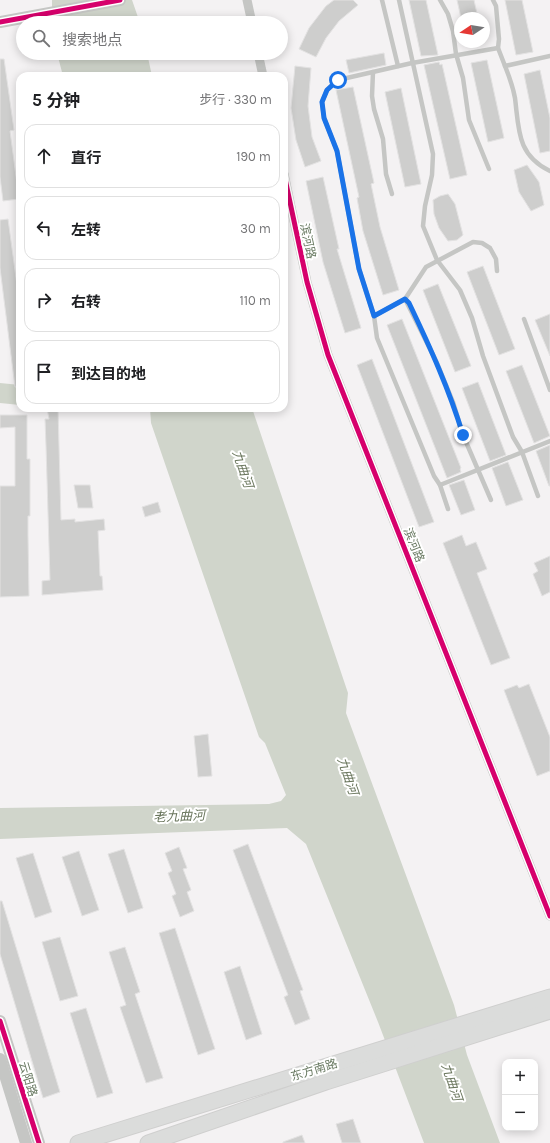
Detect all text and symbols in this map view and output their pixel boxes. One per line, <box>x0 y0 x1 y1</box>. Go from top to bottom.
north arrow <box>454 12 490 48</box>
search box <box>16 16 288 60</box>
icon: search <box>30 27 52 49</box>
text: 搜索地点 <box>62 31 122 49</box>
route start <box>329 71 347 89</box>
text: 5 分钟 <box>32 90 80 110</box>
text: 步行 · 330 m <box>199 92 272 107</box>
icon: ahead <box>33 145 55 167</box>
text: 直行 <box>71 149 101 167</box>
text: 190 m <box>236 149 271 164</box>
icon: left <box>33 217 55 239</box>
text: 左转 <box>71 221 101 239</box>
text: 30 m <box>240 221 271 236</box>
street label: 滨河路 <box>297 222 319 260</box>
icon: right <box>33 289 55 311</box>
text: 右转 <box>71 293 101 311</box>
text: 110 m <box>239 293 271 308</box>
icon: arrive <box>33 361 55 383</box>
text: 到达目的地 <box>71 365 146 383</box>
route end <box>454 426 472 444</box>
water label: 九曲河 <box>230 448 257 493</box>
street label: 滨河路 <box>401 526 427 564</box>
water label: 九曲河 <box>335 755 362 800</box>
water label: 老九曲河 <box>153 807 208 824</box>
street label: 东方南路 <box>289 1056 339 1084</box>
map controls <box>502 1059 538 1131</box>
button: + <box>502 1059 538 1095</box>
street label: 云阳路 <box>16 1060 40 1098</box>
water label: 九曲河 <box>439 1061 466 1106</box>
button: − <box>502 1095 538 1131</box>

